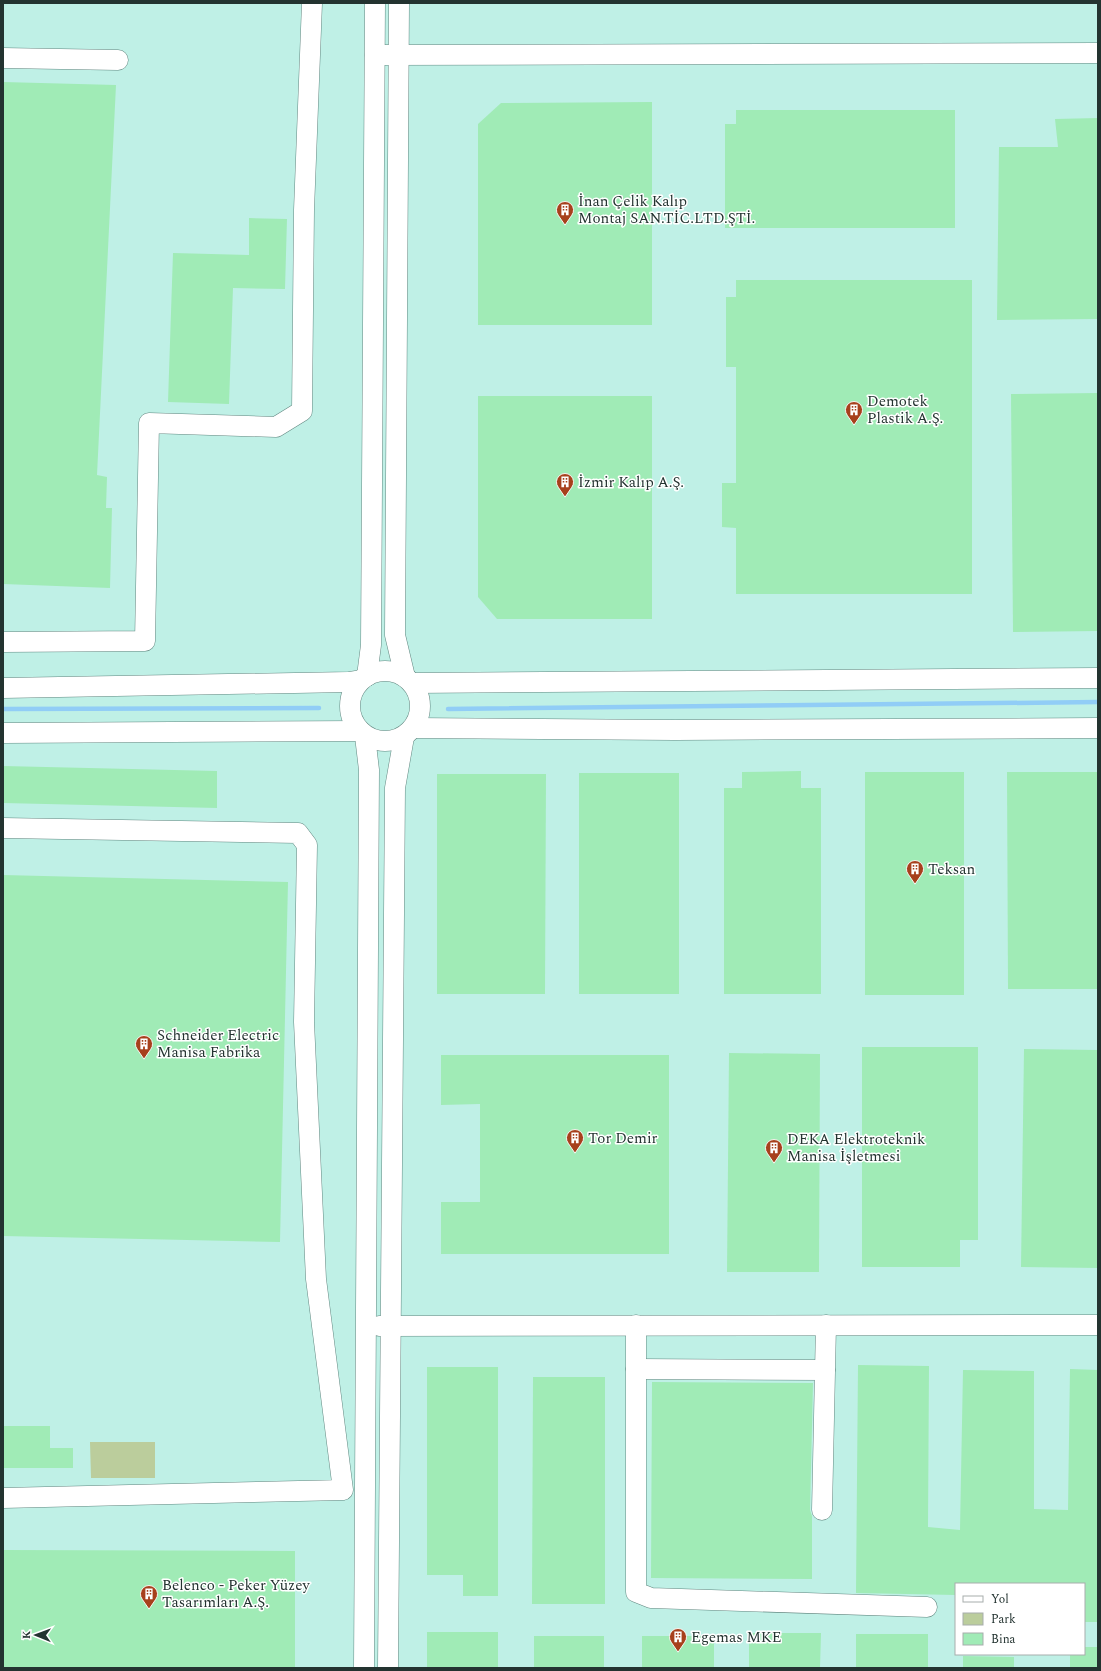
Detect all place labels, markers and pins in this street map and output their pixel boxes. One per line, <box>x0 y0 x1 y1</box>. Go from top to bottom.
place label: İnan Çelik Kalıp Montaj SAN.TİC.LTD.ŞTİ. <box>578 190 755 230</box>
building icon: İnan Çelik Kalıp Montaj SAN.TİC.LTD.ŞTİ. <box>555 200 575 225</box>
place label: Demotek Plastik A.Ş. <box>867 390 943 430</box>
building icon: Demotek Plastik A.Ş. <box>844 400 864 425</box>
place label: İzmir Kalıp A.Ş. <box>578 471 684 494</box>
building icon: İzmir Kalıp A.Ş. <box>555 472 575 497</box>
place label: Teksan <box>928 858 976 881</box>
building icon: Teksan <box>905 859 925 884</box>
place label: Schneider Electric Manisa Fabrika <box>157 1024 279 1064</box>
building icon: Schneider Electric Manisa Fabrika <box>134 1034 154 1059</box>
place label: Tor Demir <box>588 1127 658 1150</box>
building icon: Tor Demir <box>565 1128 585 1153</box>
place label: DEKA Elektroteknik Manisa İşletmesi <box>787 1128 925 1168</box>
building icon: DEKA Elektroteknik Manisa İşletmesi <box>764 1138 784 1163</box>
place label: Belenco - Peker Yüzey Tasarımları A.Ş. <box>162 1574 310 1614</box>
building icon: Belenco - Peker Yüzey Tasarımları A.Ş. <box>139 1584 159 1609</box>
place label: Egemas MKE <box>691 1626 781 1649</box>
building icon: Egemas MKE <box>668 1627 688 1652</box>

